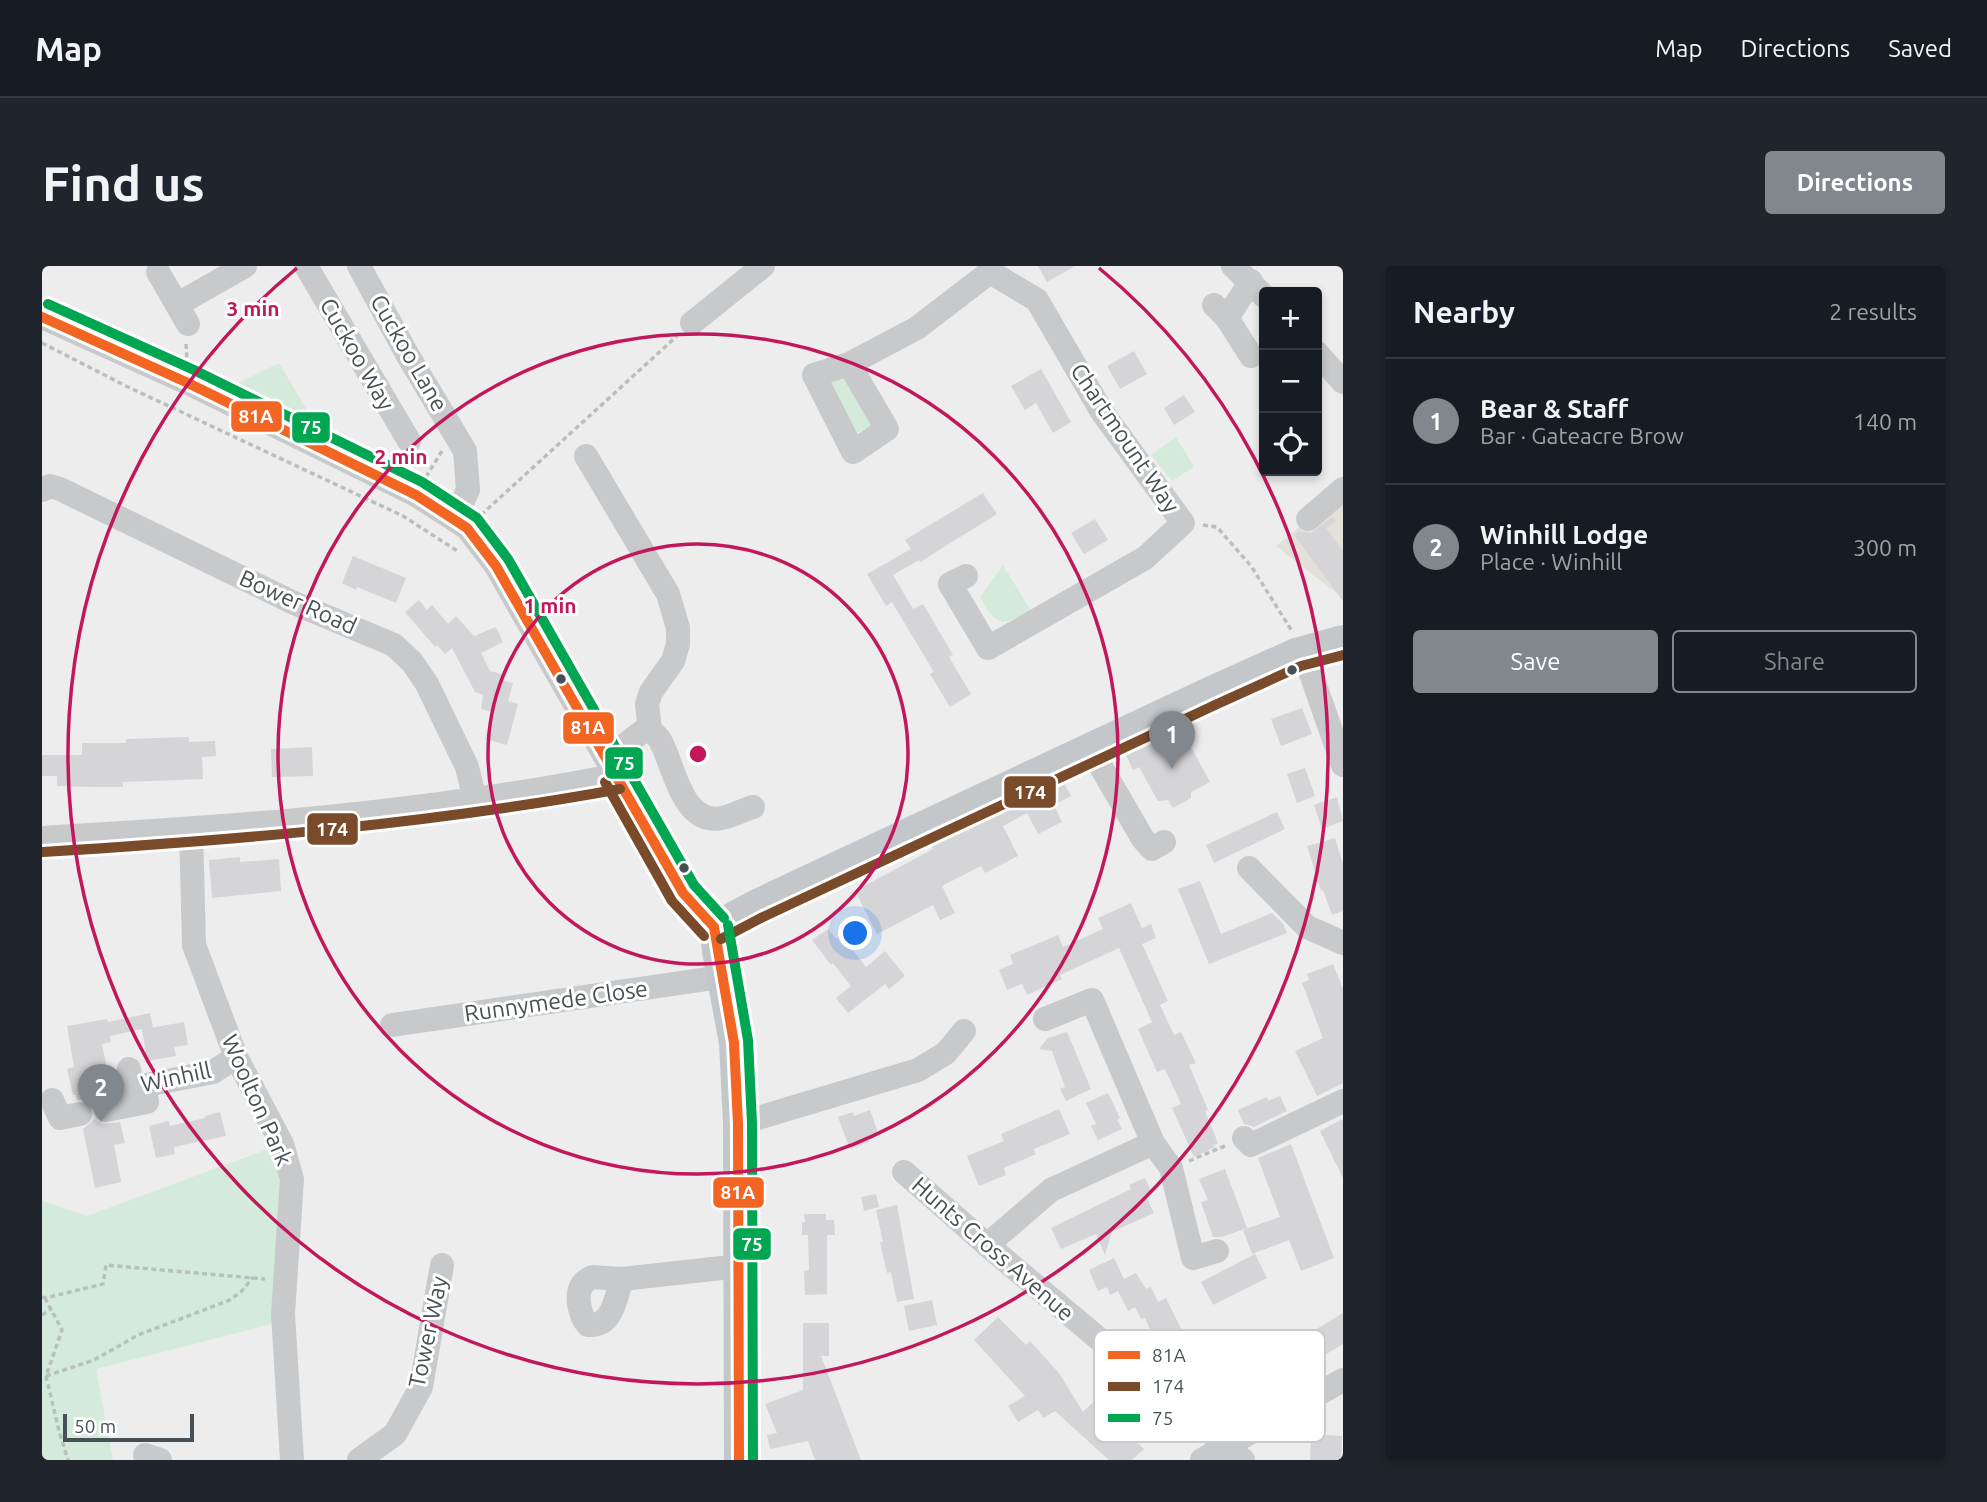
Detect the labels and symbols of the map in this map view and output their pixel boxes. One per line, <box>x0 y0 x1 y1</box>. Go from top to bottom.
street label: Cuckoo Lane <box>366 290 453 415</box>
street label: Cuckoo Way <box>315 293 399 414</box>
text: 3 min <box>226 296 280 320</box>
street label: Chartmount Way <box>1066 358 1185 517</box>
line badge: 81A <box>230 400 283 433</box>
text: 81A <box>239 405 274 427</box>
line badge: 75 <box>291 411 331 444</box>
text: 75 <box>300 416 322 438</box>
text: 2 min <box>374 444 428 468</box>
street label: Bower Road <box>236 565 361 638</box>
text: 1 min <box>523 593 577 617</box>
unlabelled marker <box>1285 663 1299 677</box>
unlabelled marker <box>554 672 568 686</box>
line badge: 81A <box>562 711 615 745</box>
pin: 1 <box>1149 711 1195 769</box>
text: 81A <box>571 716 606 738</box>
centre of rings <box>686 742 710 766</box>
line badge: 75 <box>604 746 644 780</box>
text: 75 <box>613 752 635 774</box>
line badge: 174 <box>1003 775 1057 809</box>
text: 174 <box>1014 781 1046 803</box>
line badge: 174 <box>306 812 359 846</box>
text: 174 <box>316 818 348 840</box>
unlabelled marker <box>677 861 691 875</box>
your location <box>838 916 872 950</box>
street label: Runnymede Close <box>463 975 649 1026</box>
street label: Woolton Park <box>217 1031 298 1169</box>
street label: Winhill <box>138 1057 213 1096</box>
pin: 2 <box>78 1064 124 1122</box>
street label: Hunts Cross Avenue <box>908 1172 1079 1325</box>
line badge: 81A <box>712 1176 765 1209</box>
text: 81A <box>721 1181 756 1203</box>
line badge: 75 <box>732 1227 772 1261</box>
text: 75 <box>741 1233 763 1255</box>
street label: Tower Way <box>404 1274 452 1390</box>
legend <box>1094 1330 1325 1442</box>
text: 81A <box>1152 1344 1186 1366</box>
text: 174 <box>1152 1375 1184 1397</box>
text: 75 <box>1152 1407 1173 1429</box>
scale bar <box>63 1411 194 1443</box>

